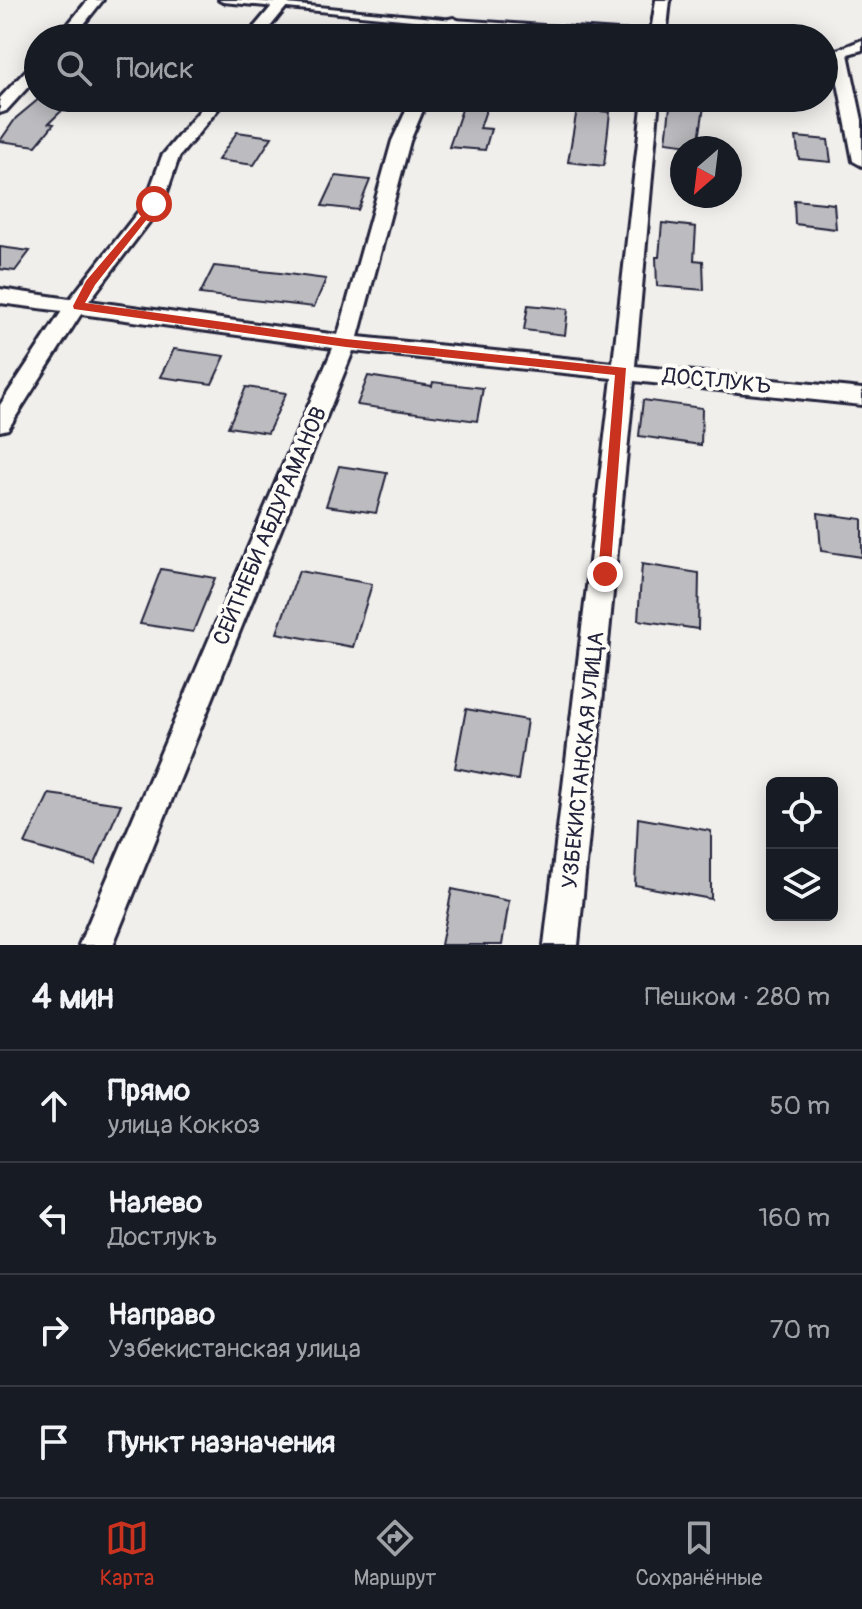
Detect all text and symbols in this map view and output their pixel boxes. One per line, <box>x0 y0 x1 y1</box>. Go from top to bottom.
search box <box>24 24 838 112</box>
icon: search <box>52 46 96 90</box>
text: Поиск <box>116 50 194 87</box>
north arrow <box>670 136 742 208</box>
route start <box>136 186 172 222</box>
street label: ДОСТЛУКЪ <box>661 361 772 401</box>
street label: СЕЙТНЕБИ АБДУРАМАНОВ <box>207 402 333 650</box>
route end <box>587 556 623 592</box>
street label: УЗБЕКИСТАНСКАЯ УЛИЦА <box>556 630 610 890</box>
map controls <box>766 777 838 921</box>
button: locate <box>766 777 838 849</box>
button: layers <box>766 849 838 921</box>
text: 4 мин <box>32 976 114 1019</box>
text: Пешком · 280 m <box>645 981 830 1013</box>
text: Прямо <box>108 1072 190 1109</box>
icon: ahead <box>32 1084 76 1128</box>
text: 50 m <box>769 1090 830 1122</box>
text: улица Коккоз <box>108 1109 261 1141</box>
text: Налево <box>108 1184 202 1221</box>
icon: left <box>32 1196 76 1240</box>
text: 160 m <box>758 1202 830 1234</box>
text: Достлукъ <box>108 1221 218 1253</box>
text: Направо <box>108 1296 215 1333</box>
icon: right <box>32 1308 76 1352</box>
text: 70 m <box>770 1314 830 1346</box>
text: Узбекистанская улица <box>108 1333 361 1365</box>
icon: arrive <box>32 1420 76 1464</box>
text: Пункт назначения <box>108 1424 335 1461</box>
tab: Карта <box>100 1516 154 1592</box>
tab: Маршрут <box>353 1516 436 1592</box>
tab: Сохранённые <box>636 1516 762 1592</box>

